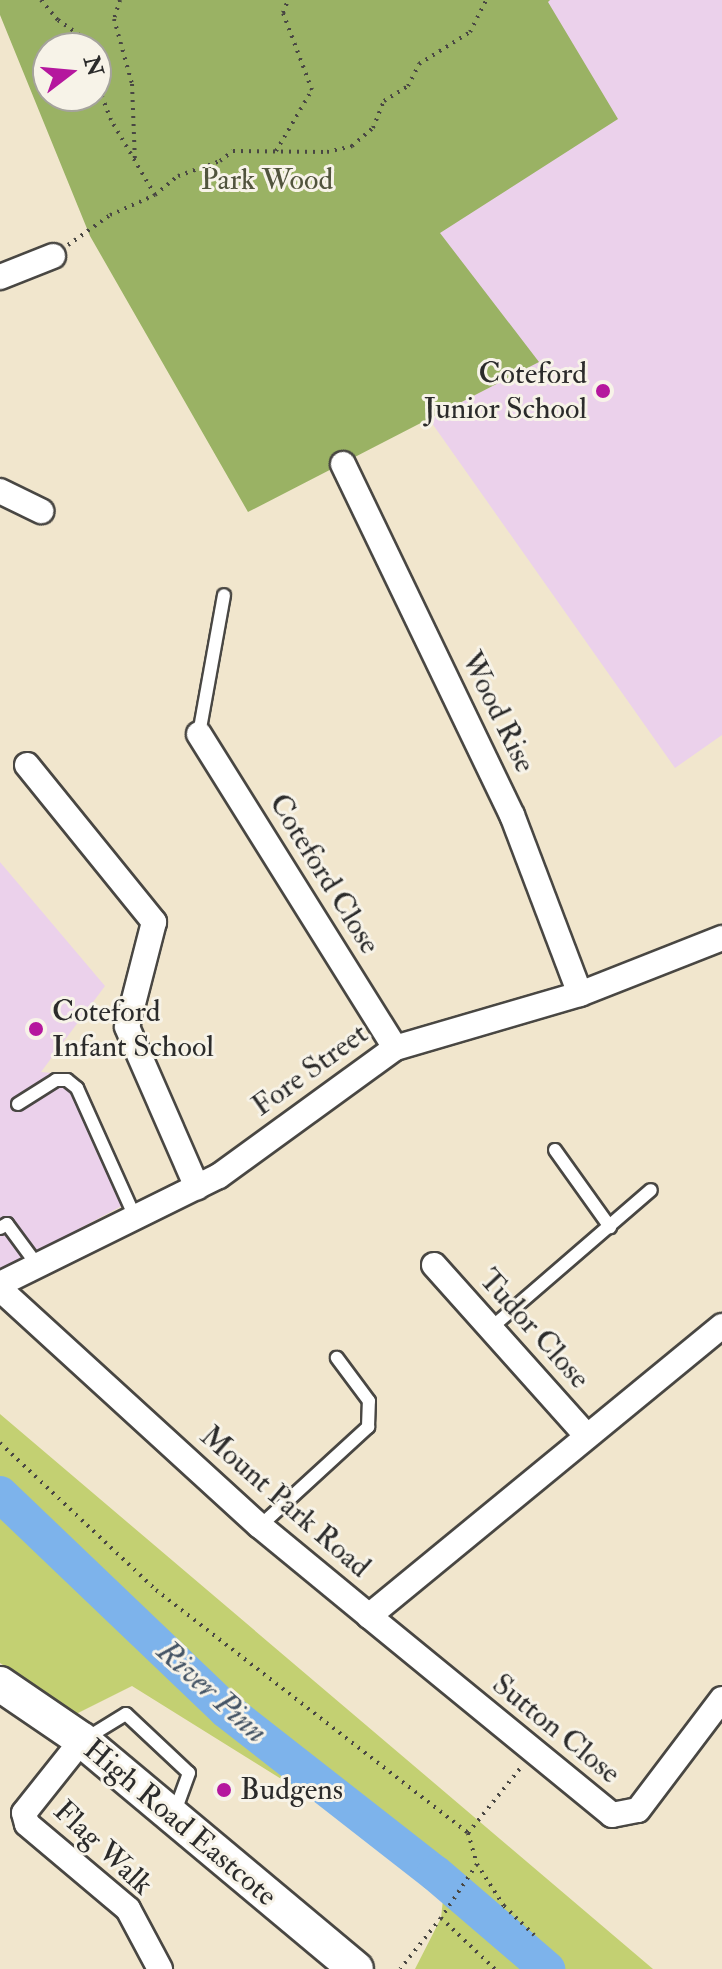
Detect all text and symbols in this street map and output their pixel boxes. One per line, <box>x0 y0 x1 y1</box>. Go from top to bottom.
north arrow <box>32 32 112 112</box>
text: N <box>77 53 109 79</box>
park label: Park Wood <box>201 162 333 198</box>
place label: Coteford Junior School <box>424 356 587 426</box>
marker: Coteford Junior School <box>594 382 612 400</box>
street label: Wood Rise <box>453 646 543 778</box>
street label: Coteford Close <box>261 787 387 961</box>
place label: Coteford Infant School <box>52 994 214 1064</box>
street label: Fore Street <box>245 1016 375 1124</box>
marker: Coteford Infant School <box>27 1020 45 1038</box>
street label: Tudor Close <box>471 1262 597 1396</box>
street label: Mount Park Road <box>193 1418 377 1586</box>
water label: River Pinn <box>149 1632 275 1752</box>
street label: Sutton Close <box>485 1666 627 1792</box>
street label: High Road Eastcote <box>76 1732 284 1914</box>
place label: Budgens <box>240 1772 343 1808</box>
marker: Budgens <box>215 1781 233 1799</box>
street label: Flag Walk <box>46 1793 160 1903</box>

